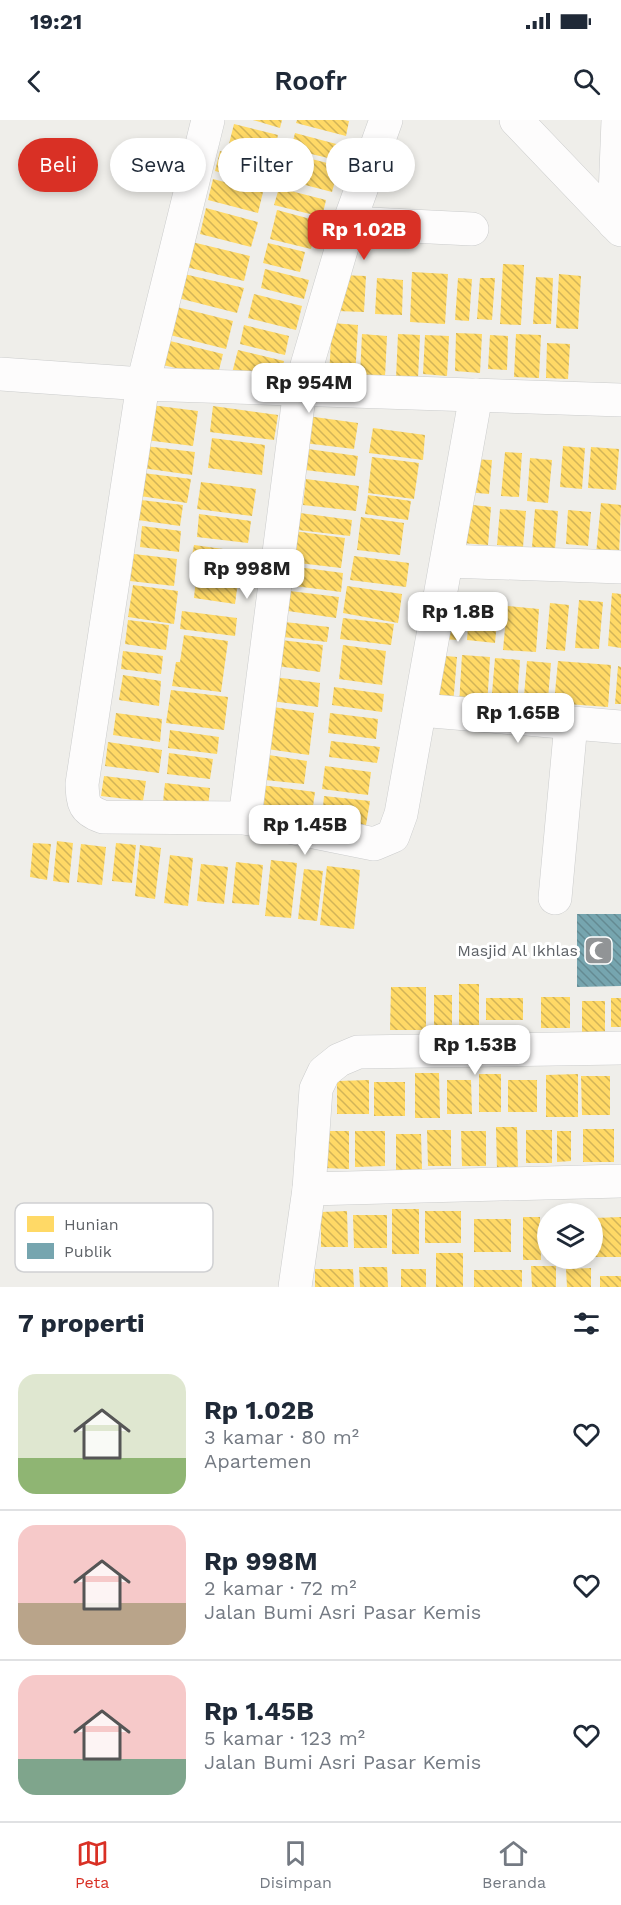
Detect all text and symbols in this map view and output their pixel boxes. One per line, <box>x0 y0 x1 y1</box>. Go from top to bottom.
text: 19:21 <box>30 9 82 34</box>
icon: back <box>18 65 51 98</box>
text: Roofr <box>274 65 347 97</box>
icon: search <box>570 65 603 98</box>
chip: Beli <box>18 138 98 192</box>
chip: Sewa <box>110 138 206 192</box>
chip: Filter <box>218 138 314 192</box>
chip: Baru <box>326 138 415 192</box>
pin: Rp 1.02B <box>302 210 426 261</box>
text: Rp 1.02B <box>322 217 406 241</box>
pin: Rp 954M <box>254 363 364 414</box>
text: Rp 954M <box>266 370 352 394</box>
pin: Rp 998M <box>192 549 302 600</box>
text: Rp 998M <box>203 556 291 580</box>
pin: Rp 1.8B <box>403 592 513 643</box>
text: Rp 1.8B <box>422 599 494 623</box>
pin: Rp 1.65B <box>456 693 580 744</box>
text: Rp 1.65B <box>476 700 560 724</box>
pin: Rp 1.45B <box>243 805 367 856</box>
text: Rp 1.45B <box>263 812 347 836</box>
mosque icon: Masjid Al Ikhlas <box>583 934 615 966</box>
place label: Masjid Al Ikhlas <box>457 941 578 960</box>
pin: Rp 1.53B <box>413 1025 537 1076</box>
text: Rp 1.53B <box>433 1032 517 1056</box>
legend <box>15 1203 213 1272</box>
map controls <box>537 1203 603 1269</box>
button: layers <box>537 1203 603 1269</box>
text: Hunian <box>64 1215 119 1234</box>
text: Publik <box>64 1242 112 1261</box>
icon: filters <box>570 1307 603 1340</box>
text: 7 properti <box>18 1308 145 1338</box>
text: Rp 1.02B <box>204 1395 314 1425</box>
icon: home <box>66 1398 138 1470</box>
icon: heart <box>570 1418 603 1451</box>
text: 3 kamar · 80 m² <box>204 1425 359 1449</box>
text: Apartemen <box>204 1449 312 1473</box>
text: Rp 998M <box>204 1546 318 1576</box>
icon: home <box>66 1549 138 1621</box>
icon: heart <box>570 1569 603 1602</box>
text: 2 kamar · 72 m² <box>204 1576 356 1600</box>
text: Jalan Bumi Asri Pasar Kemis <box>204 1600 481 1624</box>
text: Rp 1.45B <box>204 1696 314 1726</box>
icon: home <box>66 1699 138 1771</box>
icon: heart <box>570 1719 603 1752</box>
text: 5 kamar · 123 m² <box>204 1726 365 1750</box>
text: Jalan Bumi Asri Pasar Kemis <box>204 1750 481 1774</box>
tab: Peta <box>75 1837 109 1892</box>
tab: Disimpan <box>259 1837 332 1892</box>
tab: Beranda <box>482 1837 546 1892</box>

